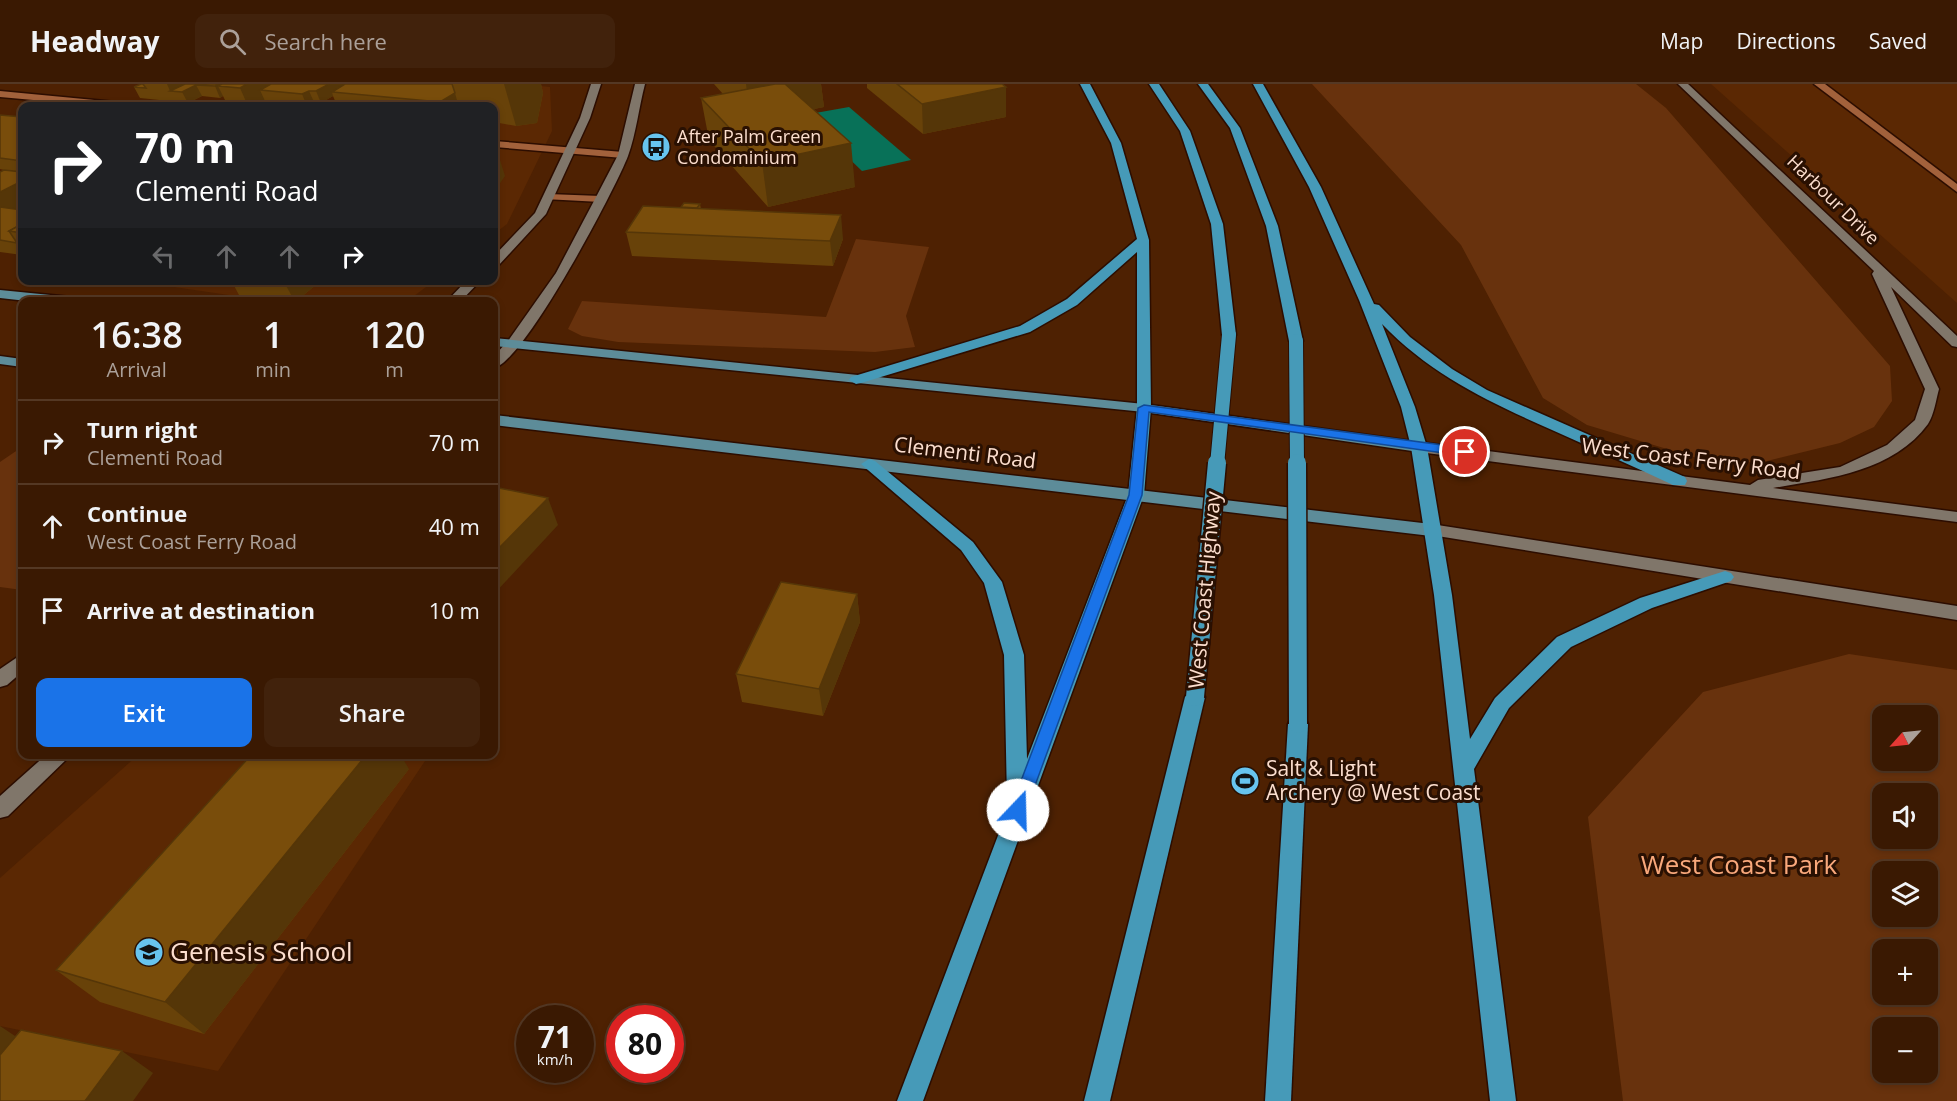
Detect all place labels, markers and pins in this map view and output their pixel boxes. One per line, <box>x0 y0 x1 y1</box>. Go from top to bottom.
place label: After Palm Green Condominium <box>677 124 821 169</box>
bus stop icon: After Palm Green Condominium <box>640 131 672 163</box>
pin <box>1439 426 1490 477</box>
place label: Salt & Light Archery @ West Coast <box>1266 754 1481 806</box>
sports icon: Salt & Light Archery @ West Coast <box>1229 765 1261 797</box>
place label: Genesis School <box>170 933 353 969</box>
school or university icon: Genesis School <box>133 936 165 968</box>

